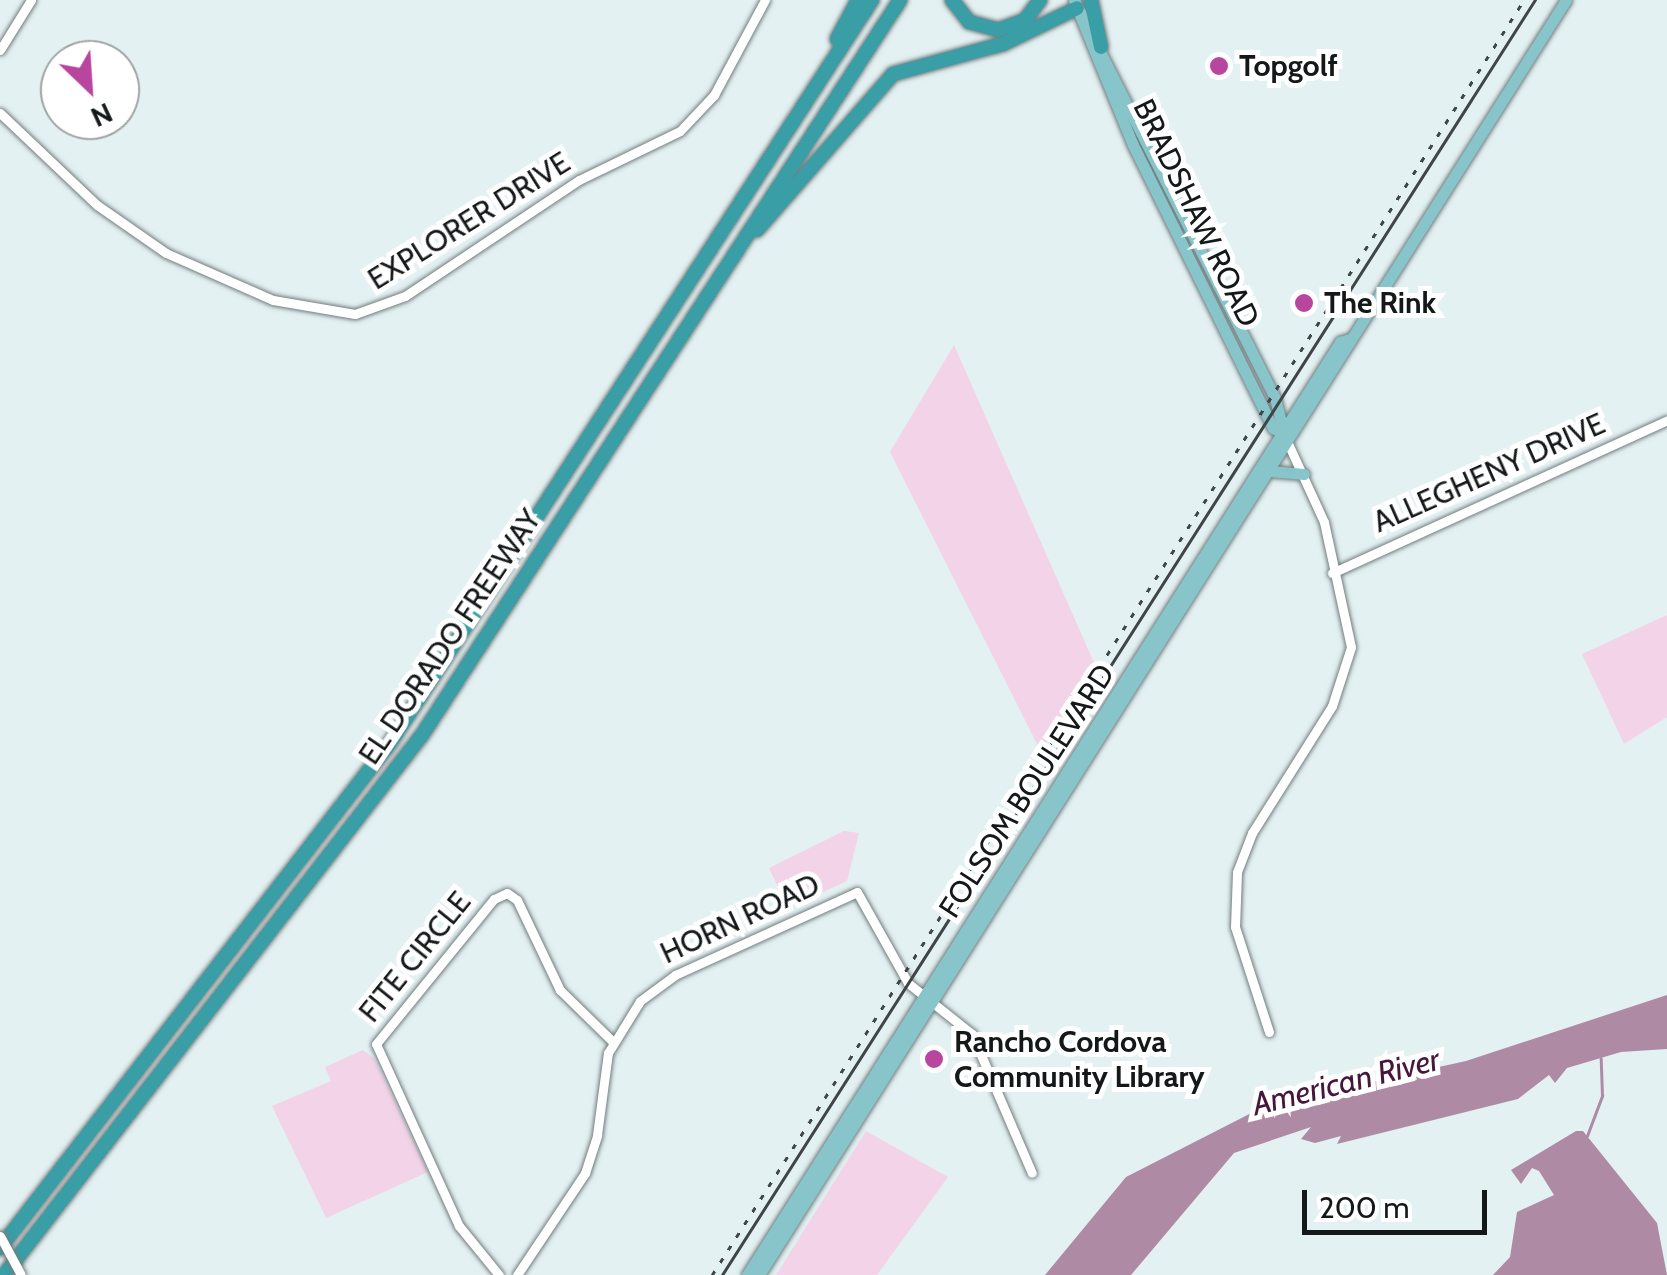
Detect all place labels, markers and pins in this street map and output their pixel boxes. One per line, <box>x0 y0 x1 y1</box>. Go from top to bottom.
place label: Topgolf <box>1239 48 1338 84</box>
marker: Topgolf <box>1208 55 1230 77</box>
place label: The Rink <box>1324 285 1436 321</box>
marker: The Rink <box>1293 292 1315 314</box>
place label: Rancho Cordova Community Library <box>954 1024 1205 1094</box>
marker: Rancho Cordova Community Library <box>923 1048 945 1070</box>

